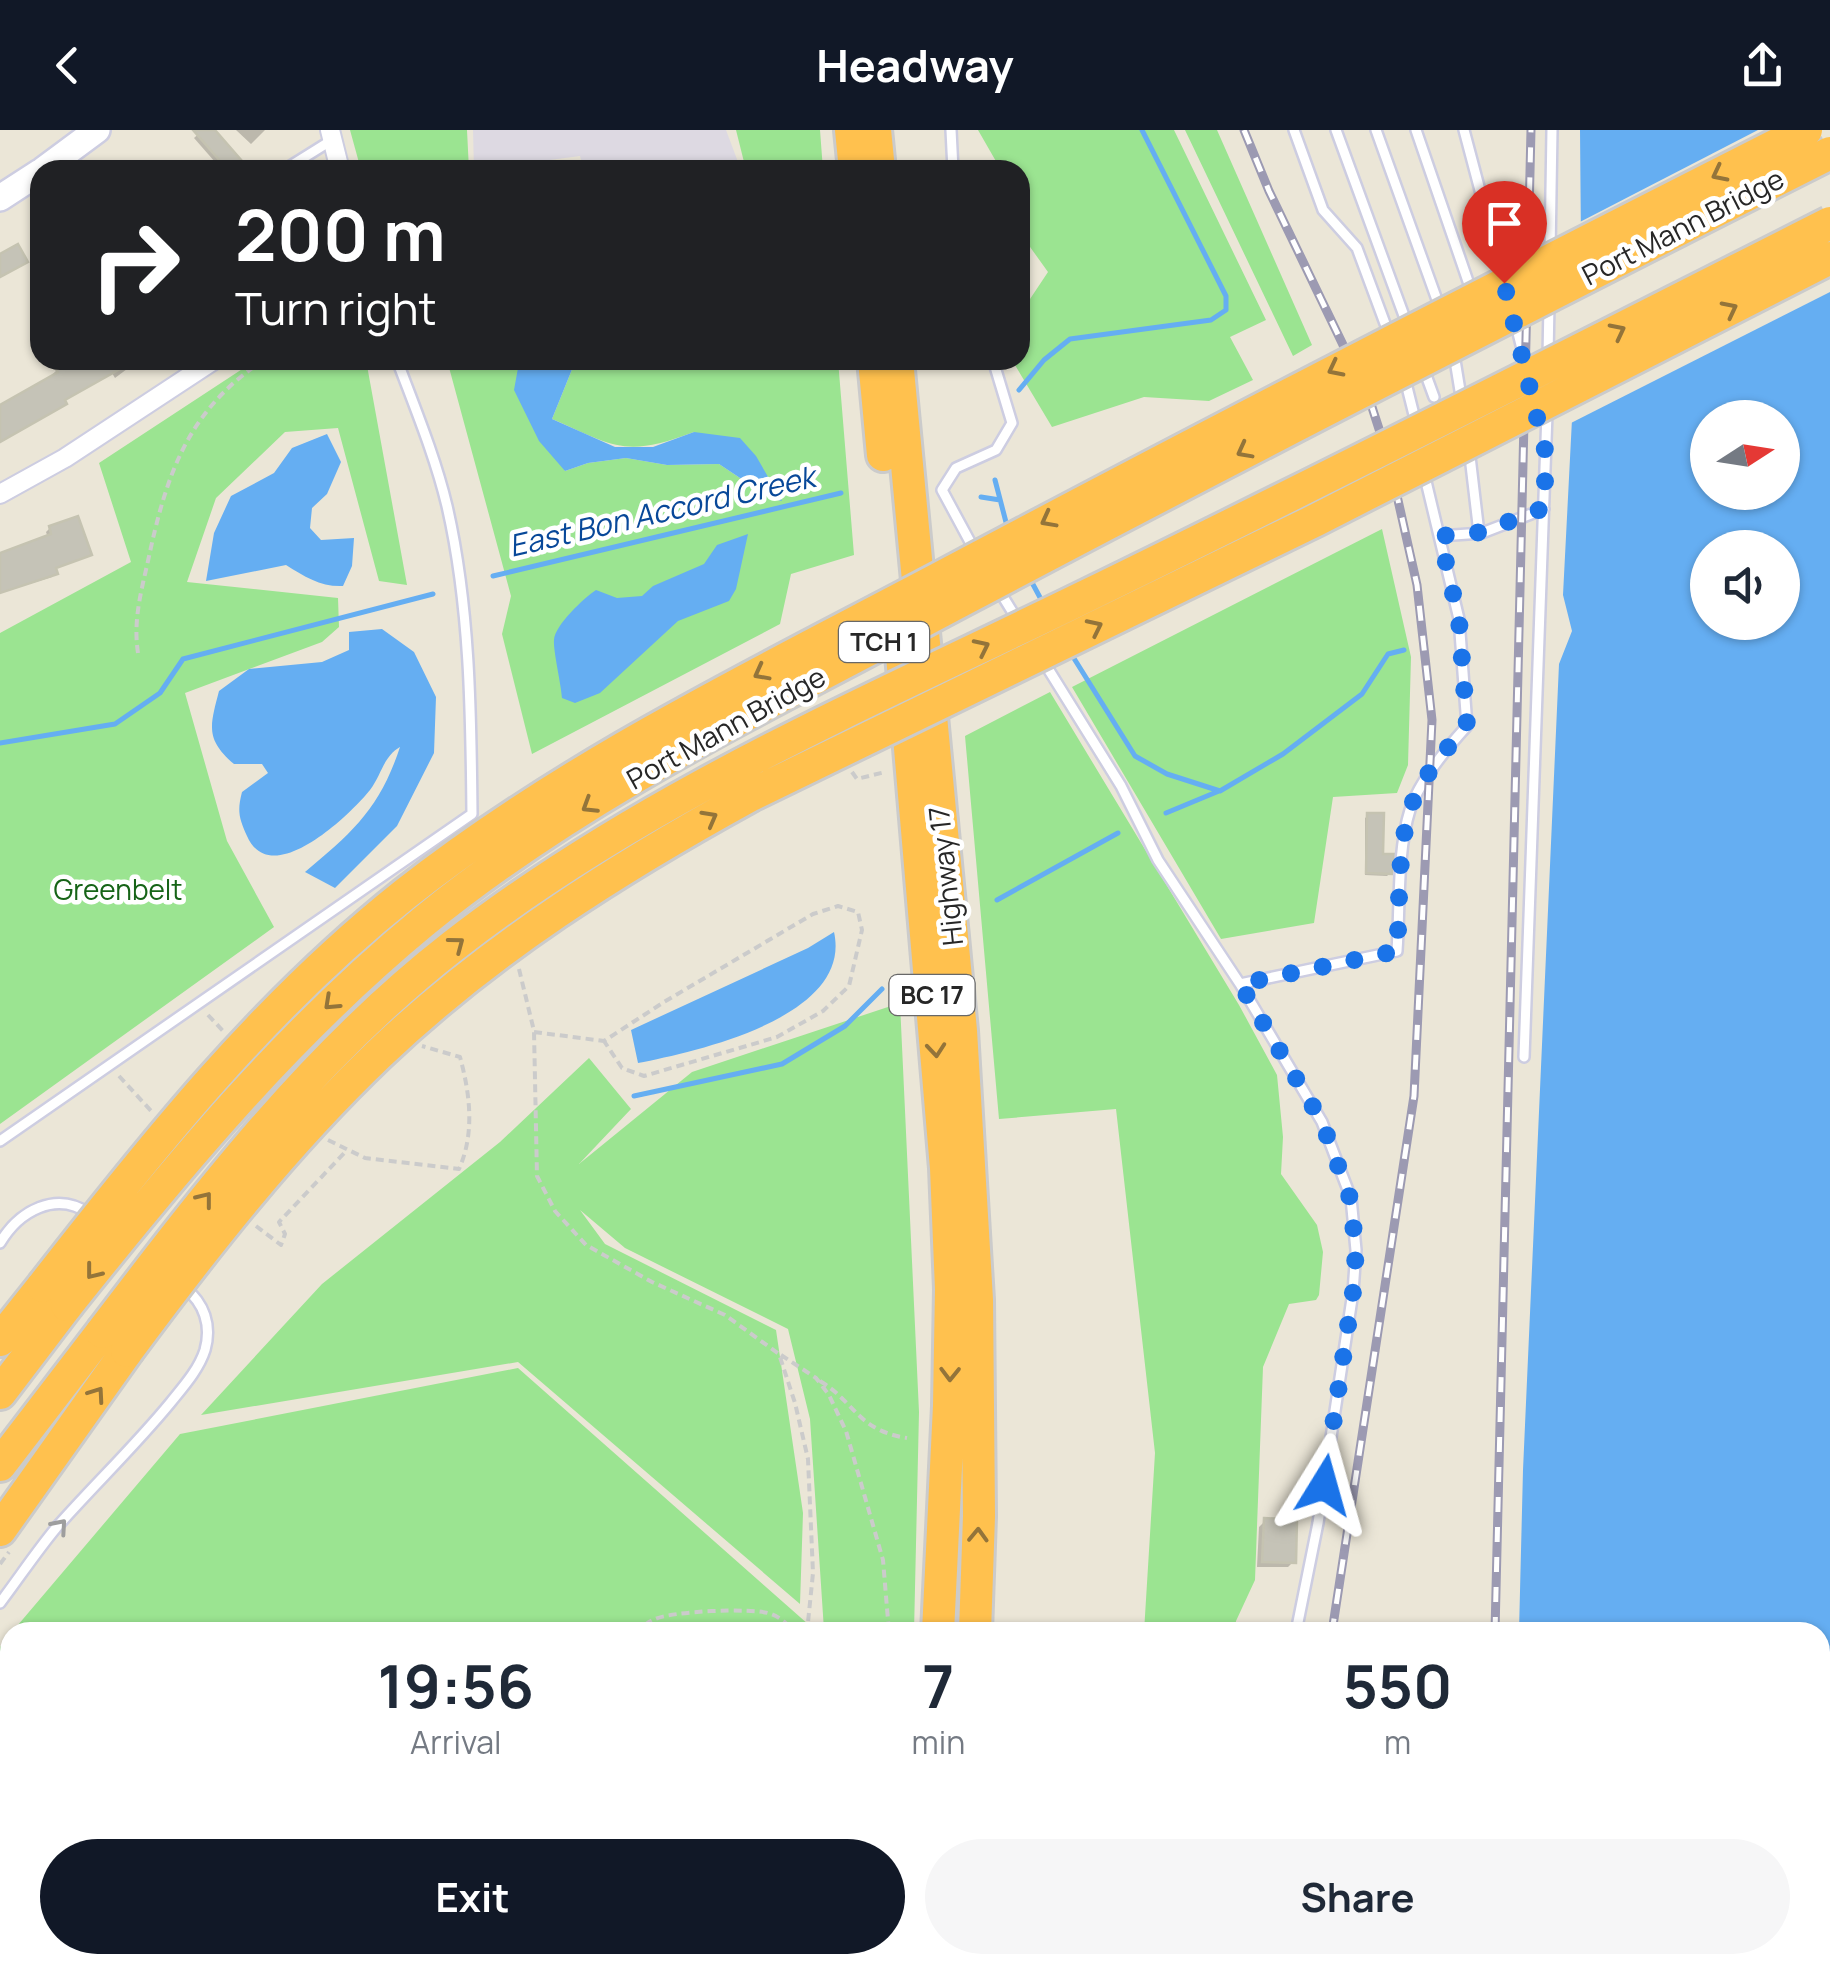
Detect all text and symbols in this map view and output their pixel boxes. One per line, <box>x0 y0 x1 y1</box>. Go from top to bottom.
text: Headway <box>816 34 1014 96</box>
icon: back <box>40 38 95 93</box>
icon: share <box>1735 38 1790 93</box>
street label: Port Mann Bridge <box>1575 159 1790 293</box>
one-way arrow <box>1711 162 1729 181</box>
pin <box>1462 181 1547 284</box>
text: 200 m <box>235 186 446 282</box>
icon: arrive <box>1477 196 1532 251</box>
icon: right <box>70 200 200 330</box>
text: Turn right <box>235 277 436 339</box>
one-way arrow <box>1720 302 1738 321</box>
one-way arrow <box>1608 323 1626 343</box>
one-way arrow <box>1328 357 1346 376</box>
north arrow <box>1690 400 1800 510</box>
map controls <box>1690 400 1800 640</box>
one-way arrow <box>1236 439 1254 458</box>
water label: East Bon Accord Creek <box>505 454 823 566</box>
one-way arrow <box>1040 508 1058 528</box>
button: sound <box>1690 530 1800 640</box>
one-way arrow <box>1085 619 1103 639</box>
road number: TCH 1 <box>839 622 929 662</box>
one-way arrow <box>972 639 990 659</box>
street label: Port Mann Bridge <box>619 657 832 797</box>
one-way arrow <box>753 661 771 680</box>
one-way arrow <box>582 793 600 812</box>
street label: Highway 17 <box>919 805 971 948</box>
one-way arrow <box>699 810 717 830</box>
park label: Greenbelt <box>53 870 183 908</box>
one-way arrow <box>446 938 464 955</box>
road number: BC 17 <box>890 975 974 1015</box>
one-way arrow <box>324 991 343 1009</box>
one-way arrow <box>925 1042 947 1058</box>
one-way arrow <box>193 1193 211 1211</box>
one-way arrow <box>87 1261 105 1279</box>
one-way arrow <box>939 1367 960 1383</box>
one-way arrow <box>84 1386 103 1405</box>
position arrow <box>1272 1433 1376 1537</box>
one-way arrow <box>48 1519 66 1538</box>
one-way arrow <box>967 1527 988 1543</box>
text: 19:56 <box>377 1644 534 1726</box>
text: 7 <box>922 1644 954 1726</box>
text: 550 <box>1343 1644 1452 1726</box>
text: Arrival <box>410 1720 501 1764</box>
text: min <box>912 1720 965 1764</box>
text: m <box>1384 1720 1411 1764</box>
button: Exit <box>40 1839 905 1954</box>
button: Share <box>925 1839 1790 1954</box>

